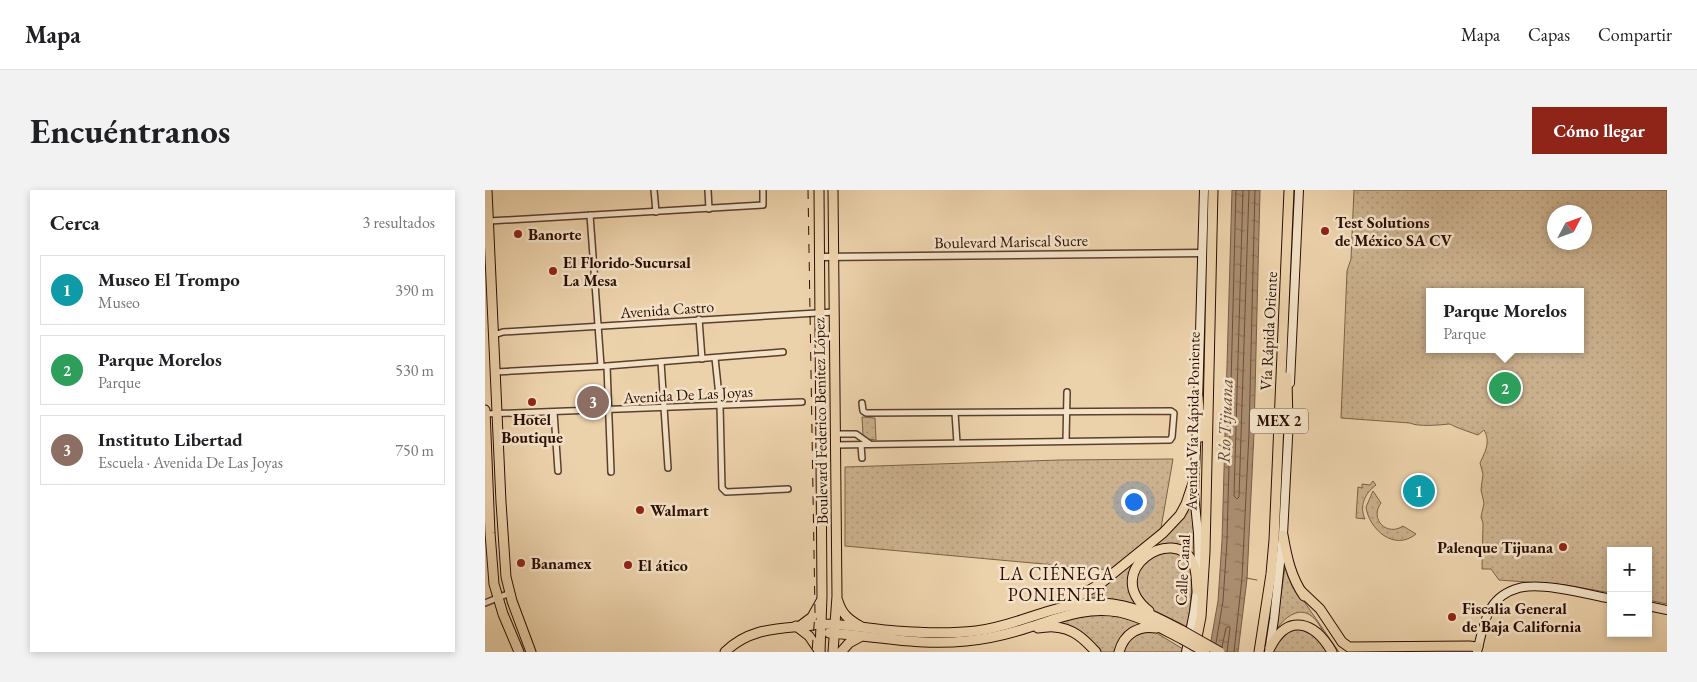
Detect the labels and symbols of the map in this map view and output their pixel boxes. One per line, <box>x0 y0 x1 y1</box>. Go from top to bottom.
north arrow <box>1547 205 1592 250</box>
place label: Test Solutions de México SA CV <box>1335 212 1453 251</box>
place label: Banorte <box>528 224 582 245</box>
marker: Test Solutions de México SA CV <box>1319 225 1331 237</box>
marker: Banorte <box>512 228 524 240</box>
street label: Boulevard Mariscal Sucre <box>934 230 1088 253</box>
place label: El Florido-Sucursal La Mesa <box>563 252 691 291</box>
marker: El Florido-Sucursal La Mesa <box>547 265 559 277</box>
street label: Vía Rápida Oriente <box>1255 271 1282 391</box>
street label: Avenida Castro <box>618 296 715 323</box>
street label: Boulevard Federico Benítez López <box>808 317 833 524</box>
street label: Avenida Vía Rápida Poniente <box>1180 331 1205 512</box>
pin: 2 <box>1489 369 1521 407</box>
water label: Río Tijuana <box>1212 378 1238 464</box>
street label: Avenida De Las Joyas <box>622 381 753 408</box>
pin: 3 <box>577 383 609 421</box>
marker: Hotel Boutique <box>526 396 538 408</box>
road number: MEX 2 <box>1250 408 1308 434</box>
place label: Hotel Boutique <box>501 409 563 448</box>
pin: 1 <box>1403 472 1435 510</box>
your location <box>1121 489 1147 515</box>
place label: Walmart <box>650 500 709 521</box>
marker: Walmart <box>634 504 646 516</box>
street label: Calle Canal <box>1170 534 1195 606</box>
place label: Palenque Tijuana <box>1437 537 1554 558</box>
marker: Palenque Tijuana <box>1557 541 1569 553</box>
place label: Banamex <box>531 553 592 574</box>
place label: El ático <box>638 555 688 576</box>
marker: Banamex <box>515 557 527 569</box>
marker: El ático <box>622 559 634 571</box>
district label: LA CIÉNEGA PONIENTE <box>999 562 1115 606</box>
place label: Fiscalia General de Baja California <box>1462 598 1582 637</box>
marker: Fiscalia General de Baja California <box>1446 611 1458 623</box>

